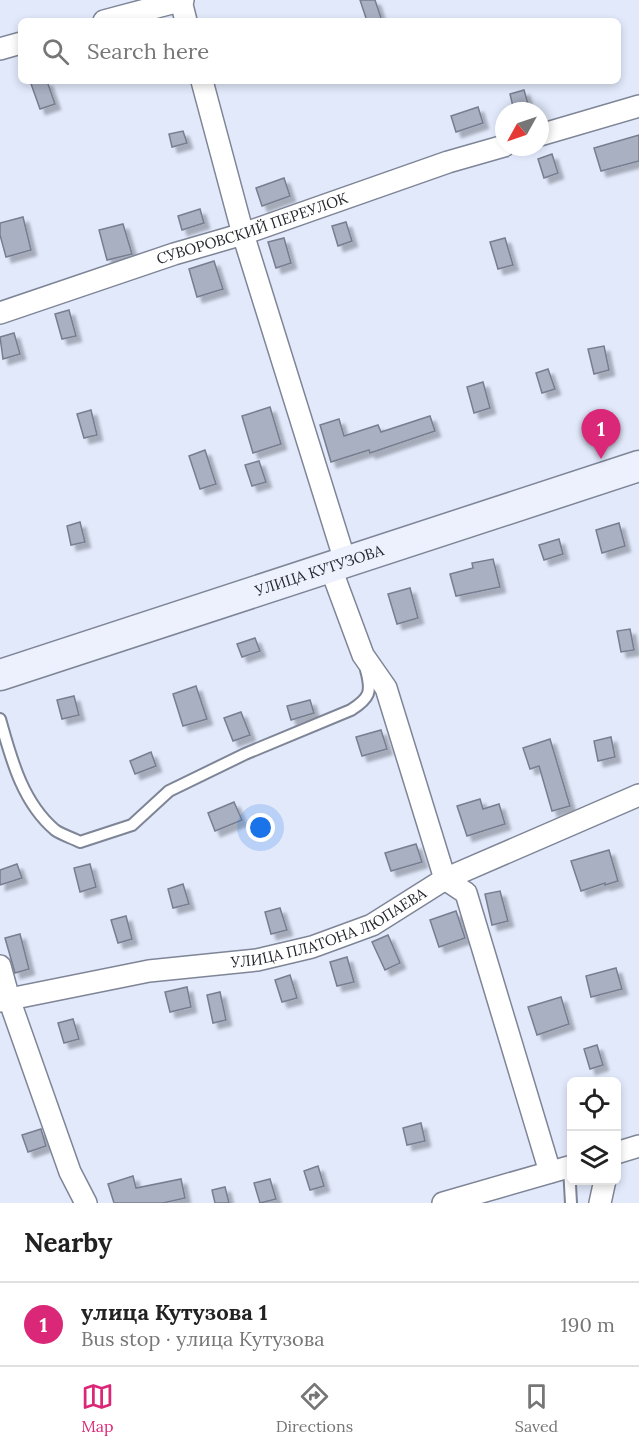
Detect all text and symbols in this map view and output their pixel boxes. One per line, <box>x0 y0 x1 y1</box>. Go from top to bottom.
search box <box>18 18 621 84</box>
icon: search <box>39 35 72 68</box>
text: Search here <box>87 37 209 65</box>
north arrow <box>495 102 549 156</box>
street label: СУВОРОВСКИЙ ПЕРЕУЛОК <box>154 188 351 268</box>
pin: 1 <box>582 410 620 459</box>
street label: УЛИЦА КУТУЗОВА <box>252 540 386 600</box>
your location <box>246 813 275 842</box>
street label: УЛИЦА ПЛАТОНА ЛЮПАЕВА <box>229 883 430 972</box>
map controls <box>567 1077 621 1185</box>
button: locate <box>567 1077 621 1131</box>
button: layers <box>567 1131 621 1185</box>
text: Nearby <box>24 1226 112 1259</box>
text: улица Кутузова 1 <box>81 1298 268 1326</box>
text: 1 <box>39 1312 48 1337</box>
text: 190 m <box>561 1312 615 1337</box>
text: Bus stop · улица Кутузова <box>81 1326 324 1351</box>
tab: Map <box>81 1380 114 1436</box>
tab: Directions <box>276 1380 353 1436</box>
tab: Saved <box>515 1380 558 1436</box>

